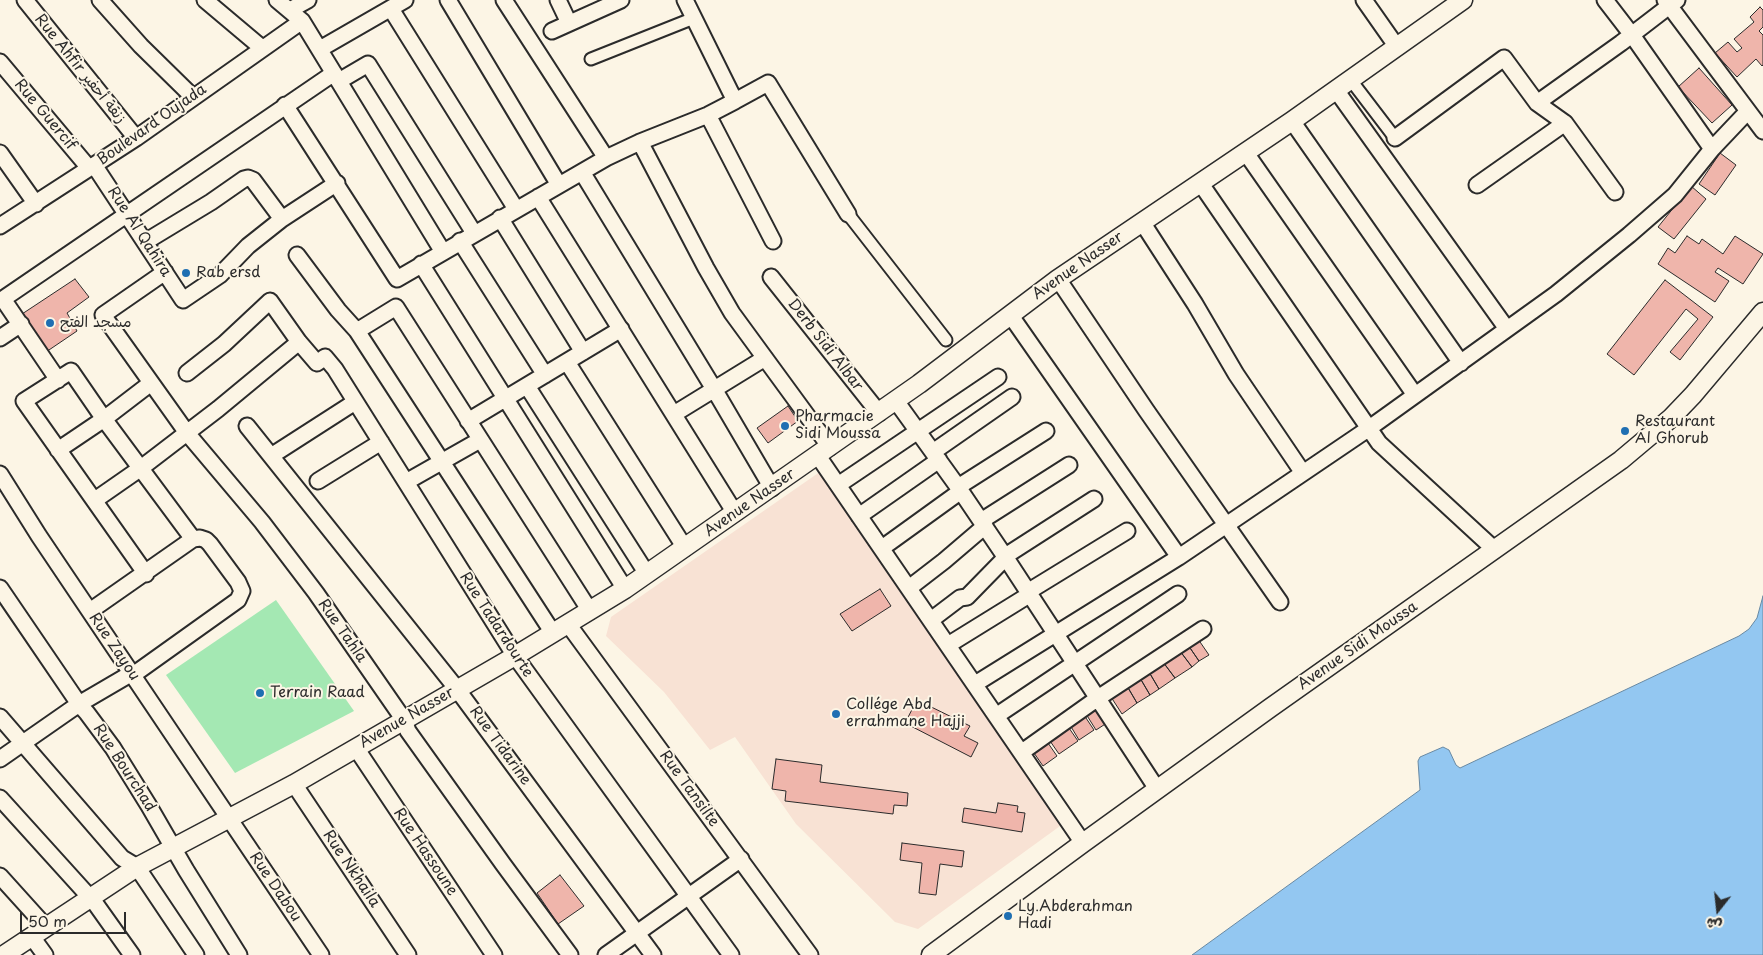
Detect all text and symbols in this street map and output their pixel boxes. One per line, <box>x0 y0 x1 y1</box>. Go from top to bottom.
street label: Rue Ahfir زنقة أحفير <box>30 11 130 127</box>
street label: Rue Guercif <box>10 76 80 154</box>
street label: Boulevard Oujada <box>94 81 210 169</box>
street label: Rue Al Qahira <box>103 184 175 280</box>
street label: Avenue Nasser <box>1029 228 1127 304</box>
place label: Rab ersd <box>196 264 260 282</box>
marker: Rab ersd <box>180 267 192 279</box>
street label: Derb Sidi Albar <box>783 295 867 395</box>
place label: مسجد الفتح <box>60 314 132 332</box>
marker: مسجد الفتح <box>44 317 56 329</box>
place label: Pharmacie Sidi Moussa <box>795 408 880 443</box>
place label: Restaurant Al Ghorub <box>1635 413 1715 448</box>
marker: Pharmacie Sidi Moussa <box>779 420 791 432</box>
marker: Restaurant Al Ghorub <box>1619 425 1631 437</box>
street label: Avenue Nasser <box>701 465 799 541</box>
street label: Rue Tadardourte <box>455 569 537 681</box>
street label: Rue Tahla <box>314 596 370 666</box>
street label: Avenue Sidi Moussa <box>1295 598 1421 694</box>
street label: Rue Zayou <box>85 610 143 684</box>
place label: Terrain Raad <box>270 684 365 702</box>
street label: Avenue Nasser <box>357 684 457 752</box>
marker: Terrain Raad <box>254 687 266 699</box>
place label: Collége Abd errahmane Hajji <box>846 696 965 731</box>
street label: Rue Tidarine <box>465 703 535 789</box>
marker: Collége Abd errahmane Hajji <box>830 708 842 720</box>
street label: Rue Bourchad <box>89 721 159 815</box>
street label: Rue Tansilte <box>655 747 723 831</box>
street label: Rue Hassoune <box>389 805 461 899</box>
street label: Rue Nkhaila <box>319 827 383 911</box>
street label: Rue Dabou <box>245 849 305 925</box>
north arrow <box>1693 885 1743 935</box>
place label: Ly.Abderahman Hadi <box>1018 898 1133 933</box>
scale bar <box>22 902 129 934</box>
text: 50 m <box>28 909 67 932</box>
marker: Ly.Abderahman Hadi <box>1002 910 1014 922</box>
text: ش <box>1703 913 1724 937</box>

